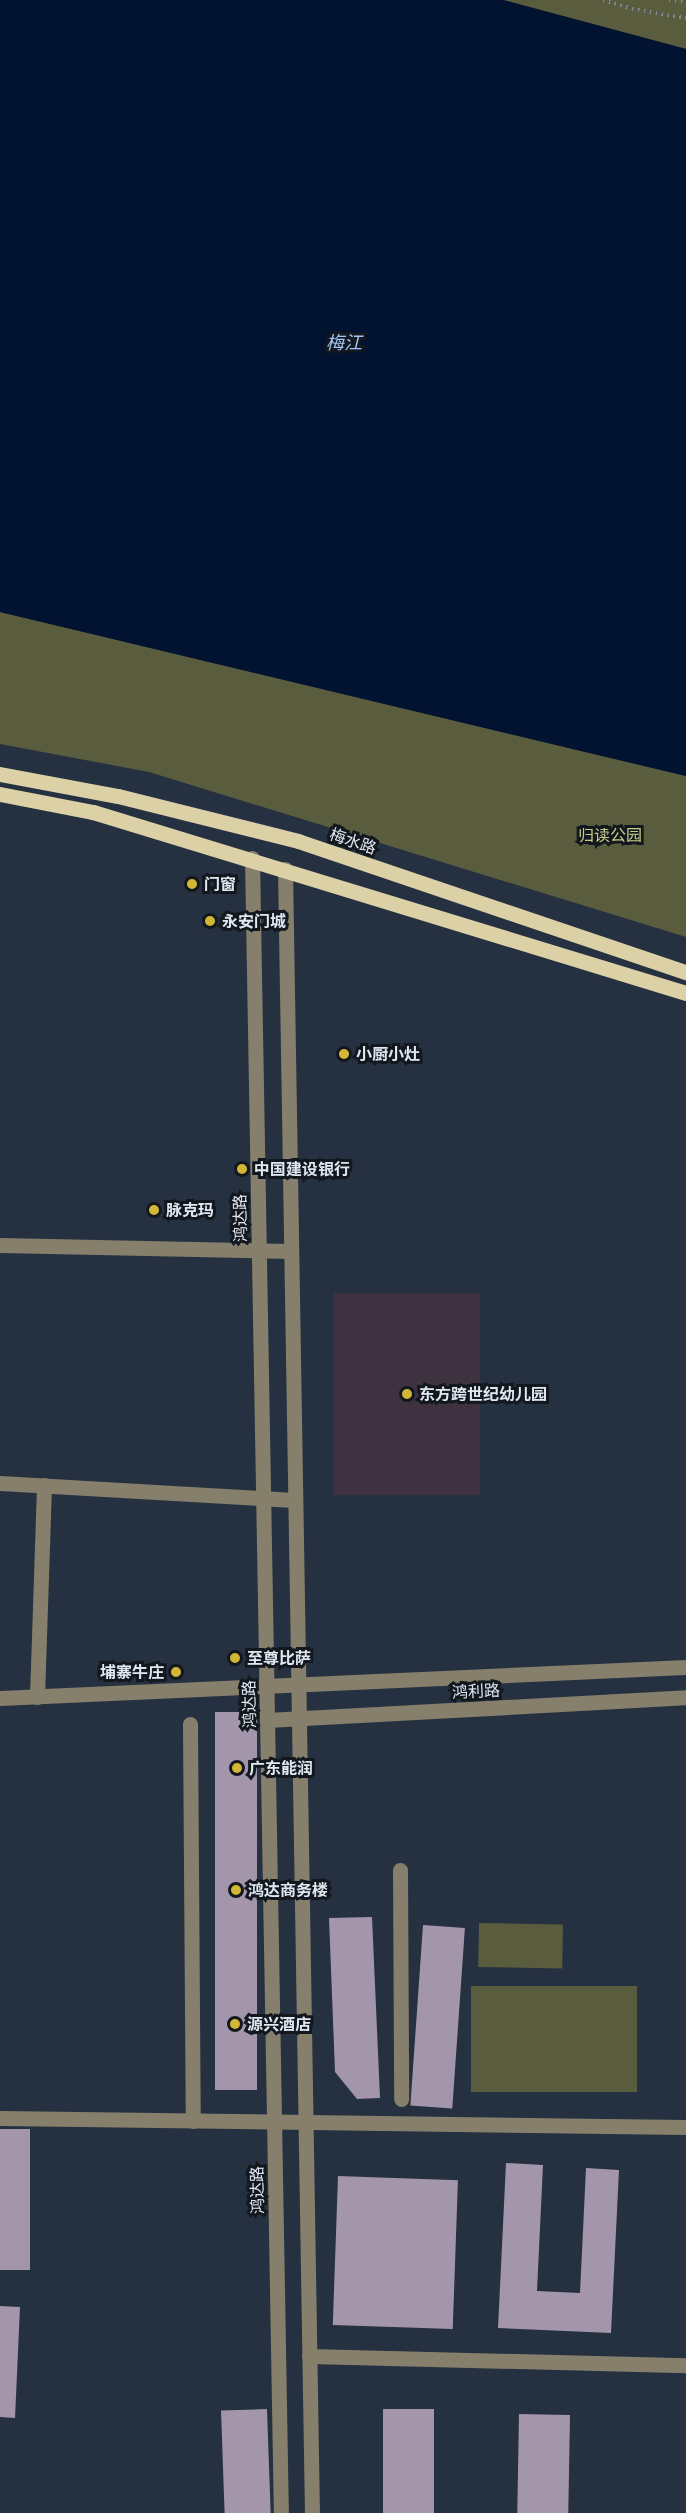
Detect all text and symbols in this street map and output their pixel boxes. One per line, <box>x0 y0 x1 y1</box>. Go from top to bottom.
water label: 梅江 <box>326 331 362 353</box>
street label: 梅水路 <box>327 824 379 858</box>
park label: 归读公园 <box>578 825 642 845</box>
place label: 门窗 <box>204 874 236 894</box>
marker: 门窗 <box>185 877 199 891</box>
place label: 永安门城 <box>222 911 286 931</box>
marker: 永安门城 <box>203 914 217 928</box>
place label: 小厨小灶 <box>356 1044 420 1064</box>
marker: 小厨小灶 <box>337 1047 351 1061</box>
place label: 中国建设银行 <box>254 1159 350 1179</box>
marker: 中国建设银行 <box>235 1162 249 1176</box>
street label: 鸿达路 <box>230 1194 250 1242</box>
place label: 脉克玛 <box>166 1200 214 1220</box>
marker: 脉克玛 <box>147 1203 161 1217</box>
place label: 东方跨世纪幼儿园 <box>419 1384 547 1404</box>
marker: 东方跨世纪幼儿园 <box>400 1387 414 1401</box>
place label: 至尊比萨 <box>247 1648 311 1668</box>
marker: 至尊比萨 <box>228 1651 242 1665</box>
place label: 埔寨牛庄 <box>100 1662 164 1682</box>
marker: 埔寨牛庄 <box>169 1665 183 1679</box>
street label: 鸿达路 <box>239 1680 259 1728</box>
street label: 鸿利路 <box>452 1680 500 1702</box>
place label: 广东能润 <box>249 1758 313 1778</box>
marker: 广东能润 <box>230 1761 244 1775</box>
place label: 鸿达商务楼 <box>248 1880 328 1900</box>
marker: 鸿达商务楼 <box>229 1883 243 1897</box>
place label: 源兴酒店 <box>247 2014 311 2034</box>
marker: 源兴酒店 <box>228 2017 242 2031</box>
street label: 鸿达路 <box>247 2166 267 2214</box>

